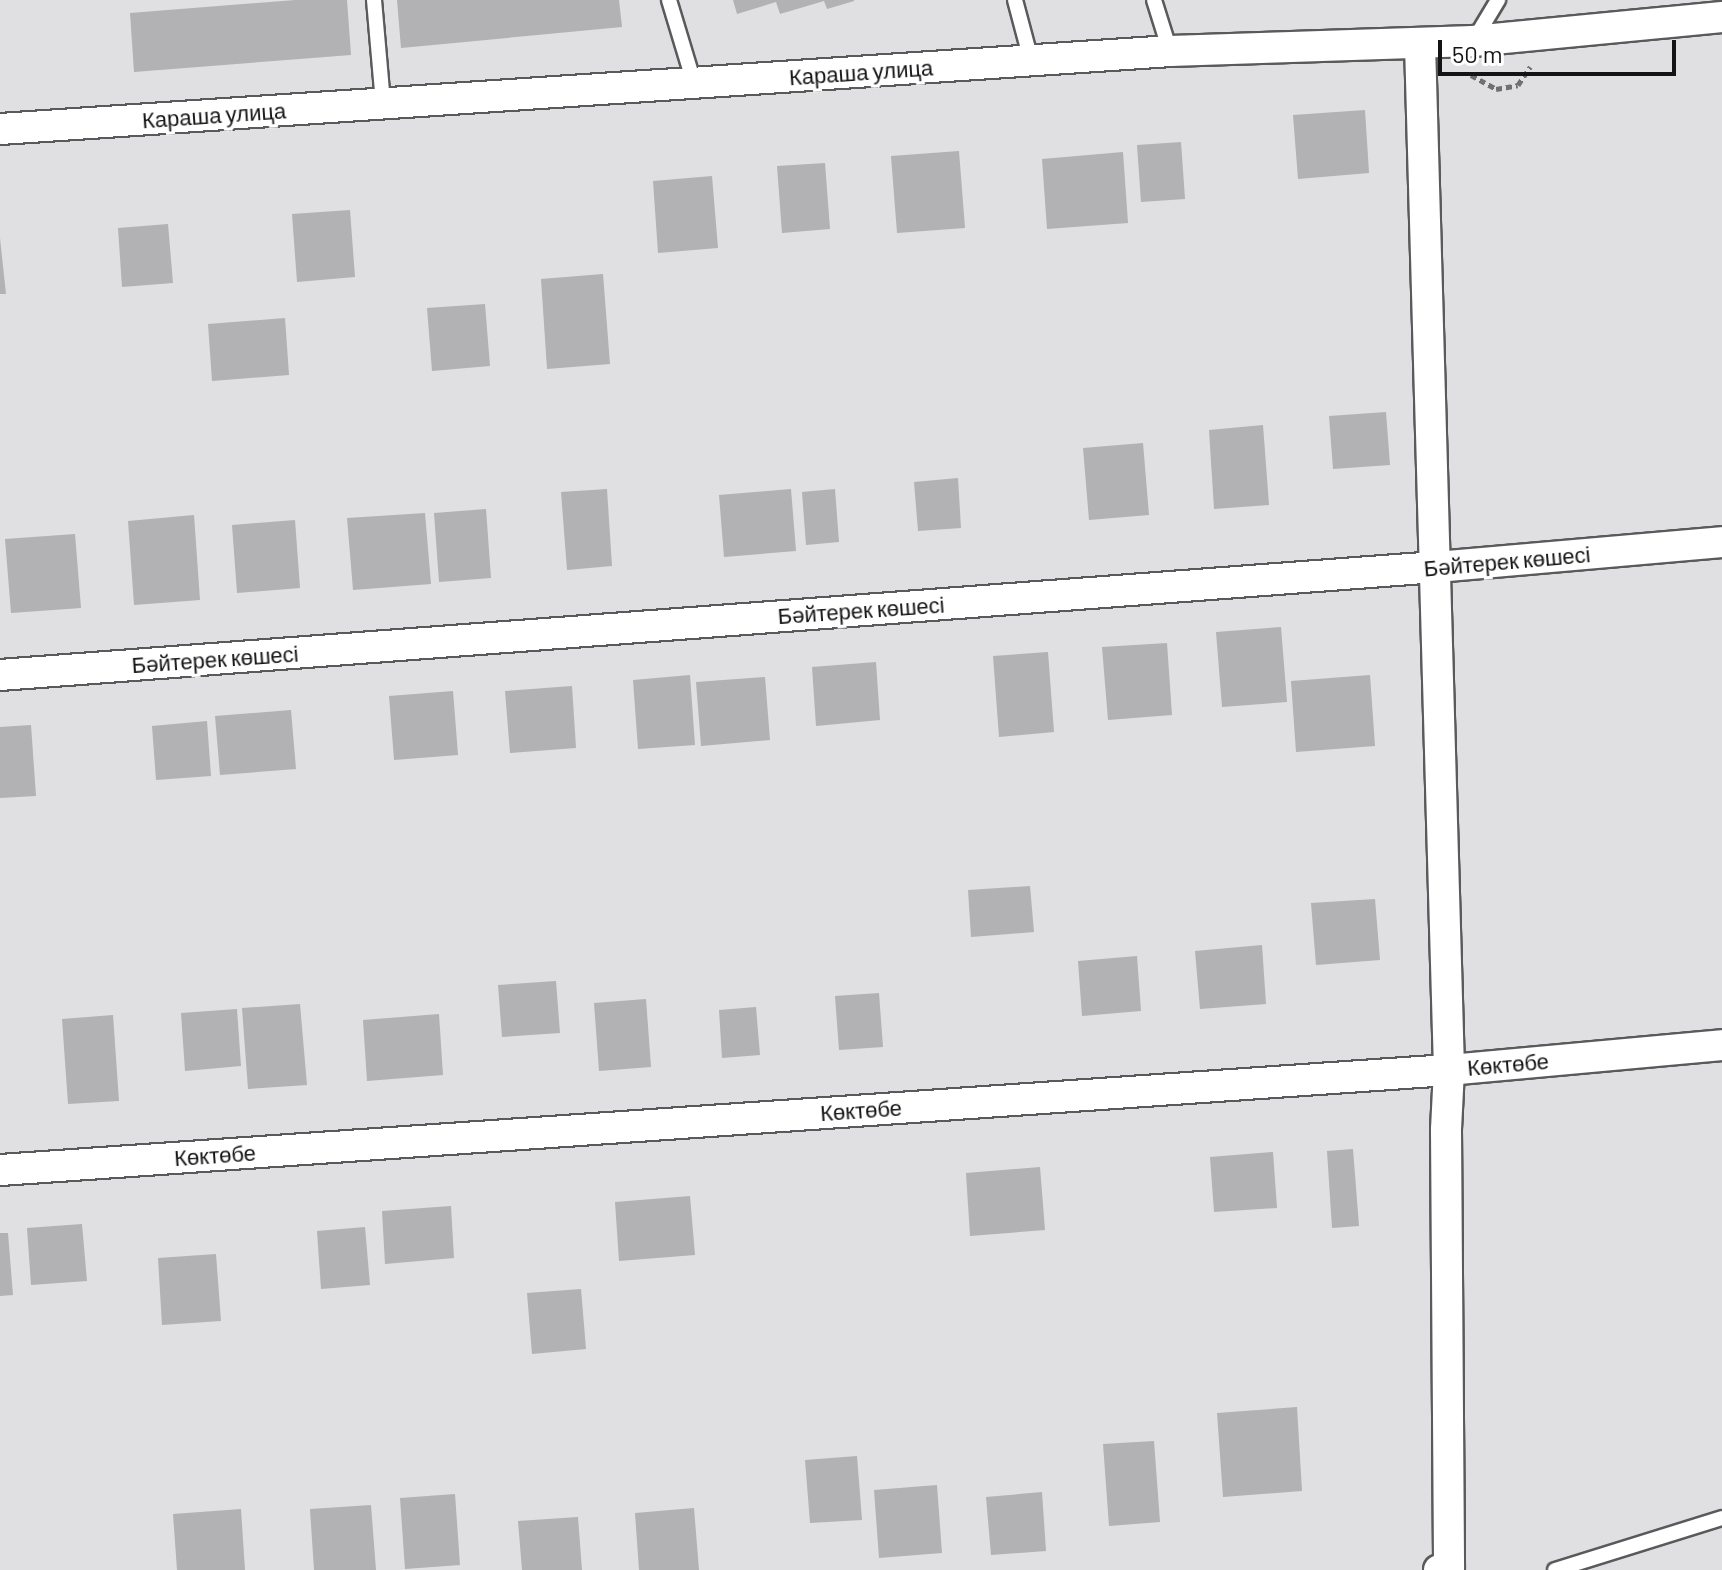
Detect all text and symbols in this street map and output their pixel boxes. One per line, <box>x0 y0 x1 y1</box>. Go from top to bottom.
scale bar <box>1442 24 1680 74</box>
text: 50 m <box>1452 39 1503 68</box>
street label: Караша улица <box>788 54 934 90</box>
street label: Караша улица <box>141 97 287 133</box>
street label: Бәйтерек көшесі <box>1423 541 1591 581</box>
street label: Бәйтерек көшесі <box>777 591 945 629</box>
street label: Бәйтерек көшесі <box>131 640 299 678</box>
street label: Көктөбе <box>1466 1047 1550 1081</box>
street label: Көктөбе <box>819 1094 903 1126</box>
street label: Көктөбе <box>173 1139 257 1171</box>

